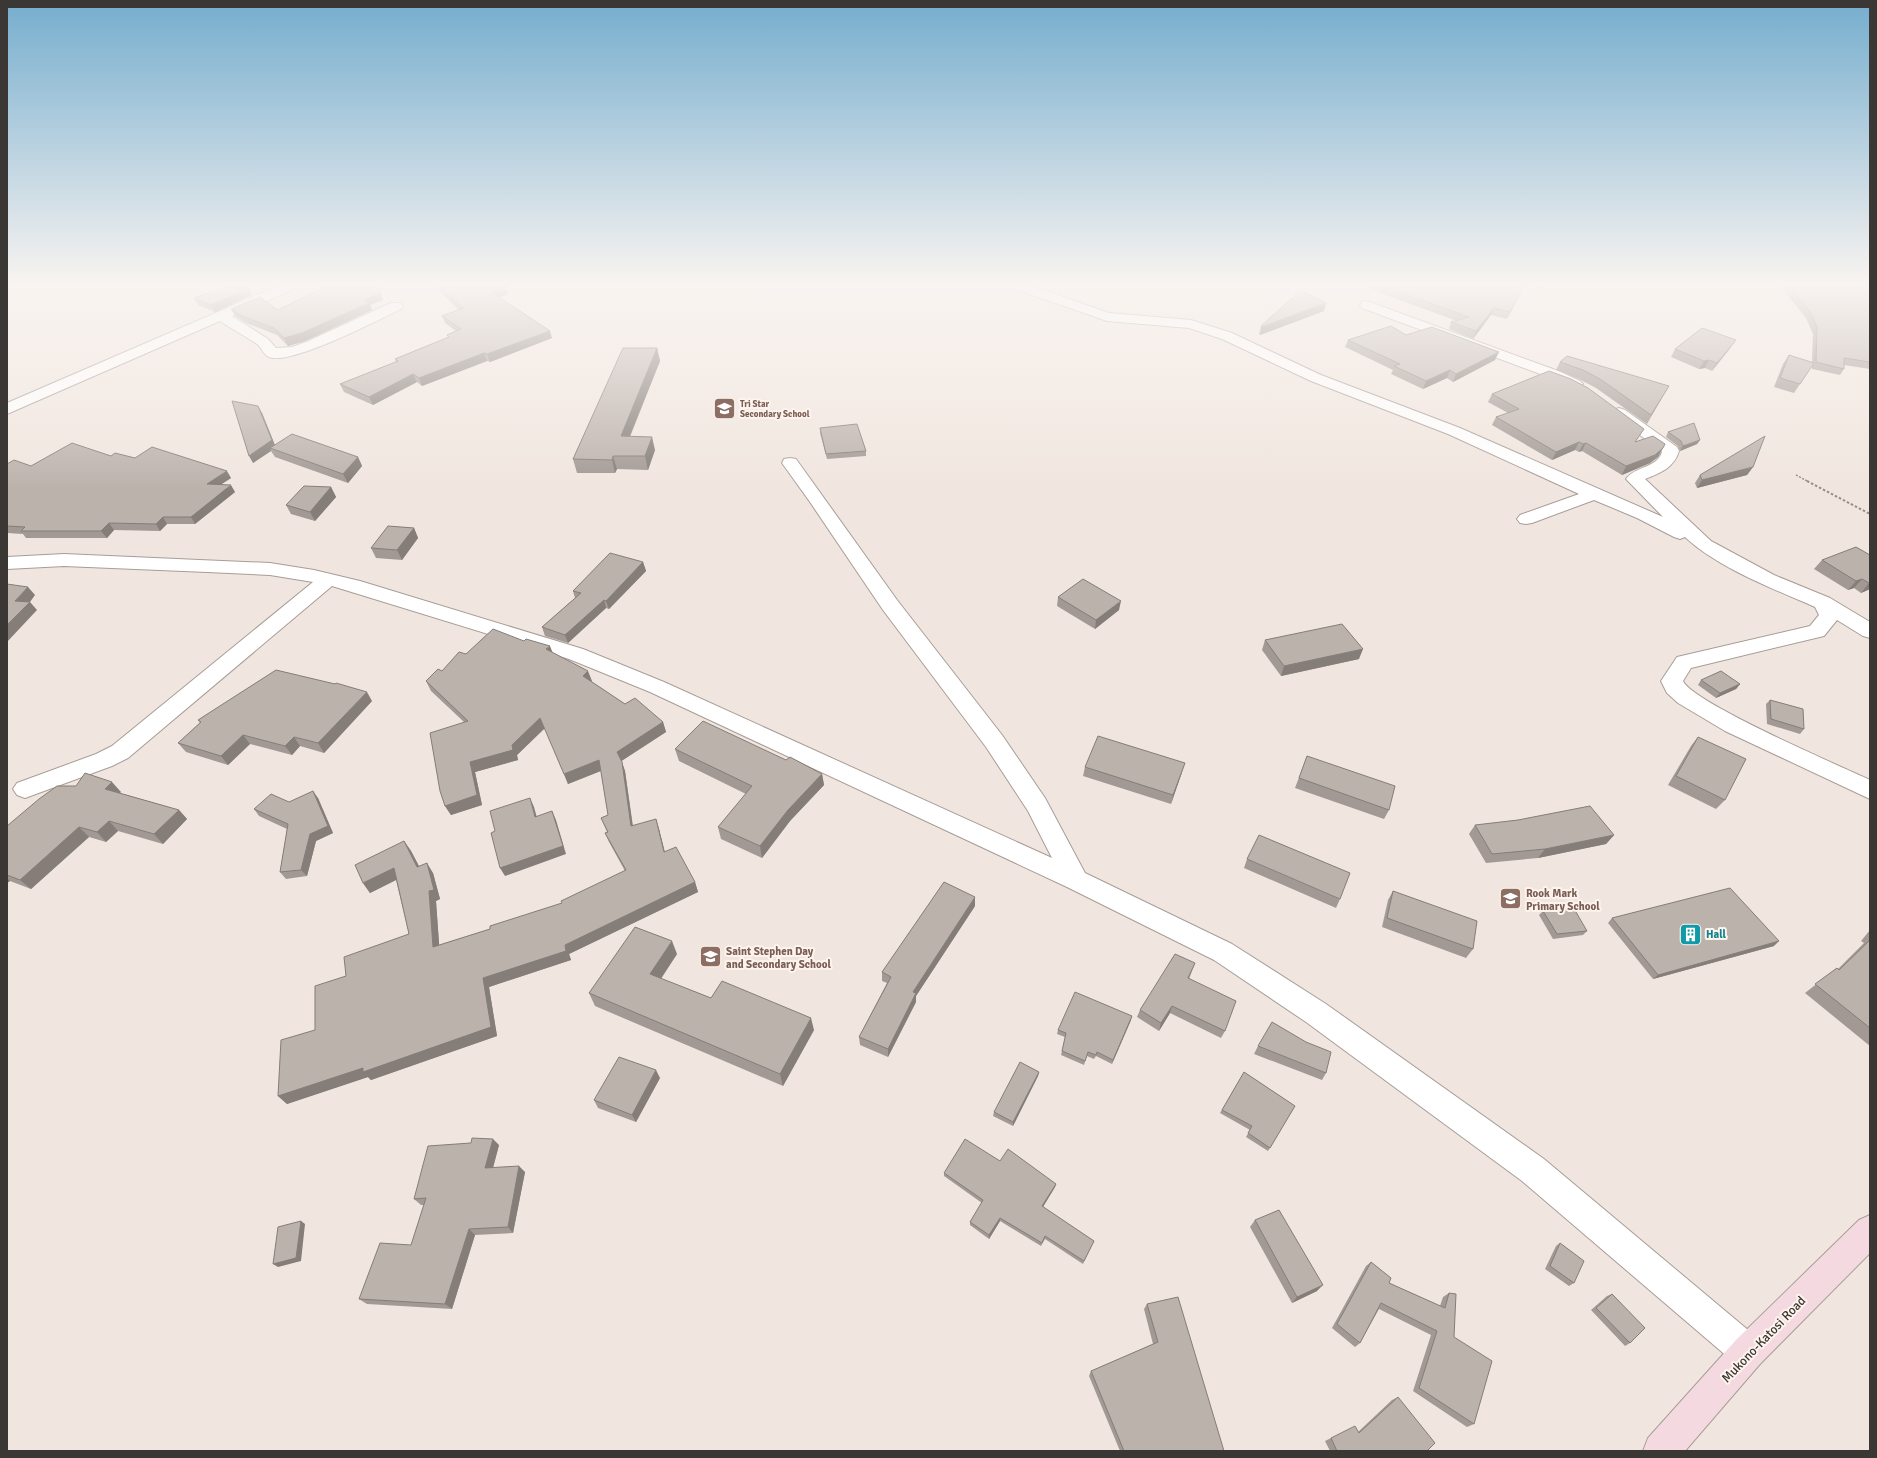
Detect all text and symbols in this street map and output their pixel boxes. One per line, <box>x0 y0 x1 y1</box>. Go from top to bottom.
school or university icon: Tri Star Secondary School <box>712 396 738 422</box>
place label: Tri Star Secondary School <box>740 399 810 420</box>
school or university icon: Rook Mark Primary School <box>1497 886 1523 912</box>
place label: Rook Mark Primary School <box>1526 887 1600 913</box>
building icon: Hall <box>1677 921 1703 947</box>
place label: Hall <box>1706 928 1727 941</box>
school or university icon: Saint Stephen Day and Secondary School <box>697 944 723 970</box>
place label: Saint Stephen Day and Secondary School <box>726 945 831 971</box>
street label: Mukono-Katosi Road <box>1718 1293 1809 1386</box>

